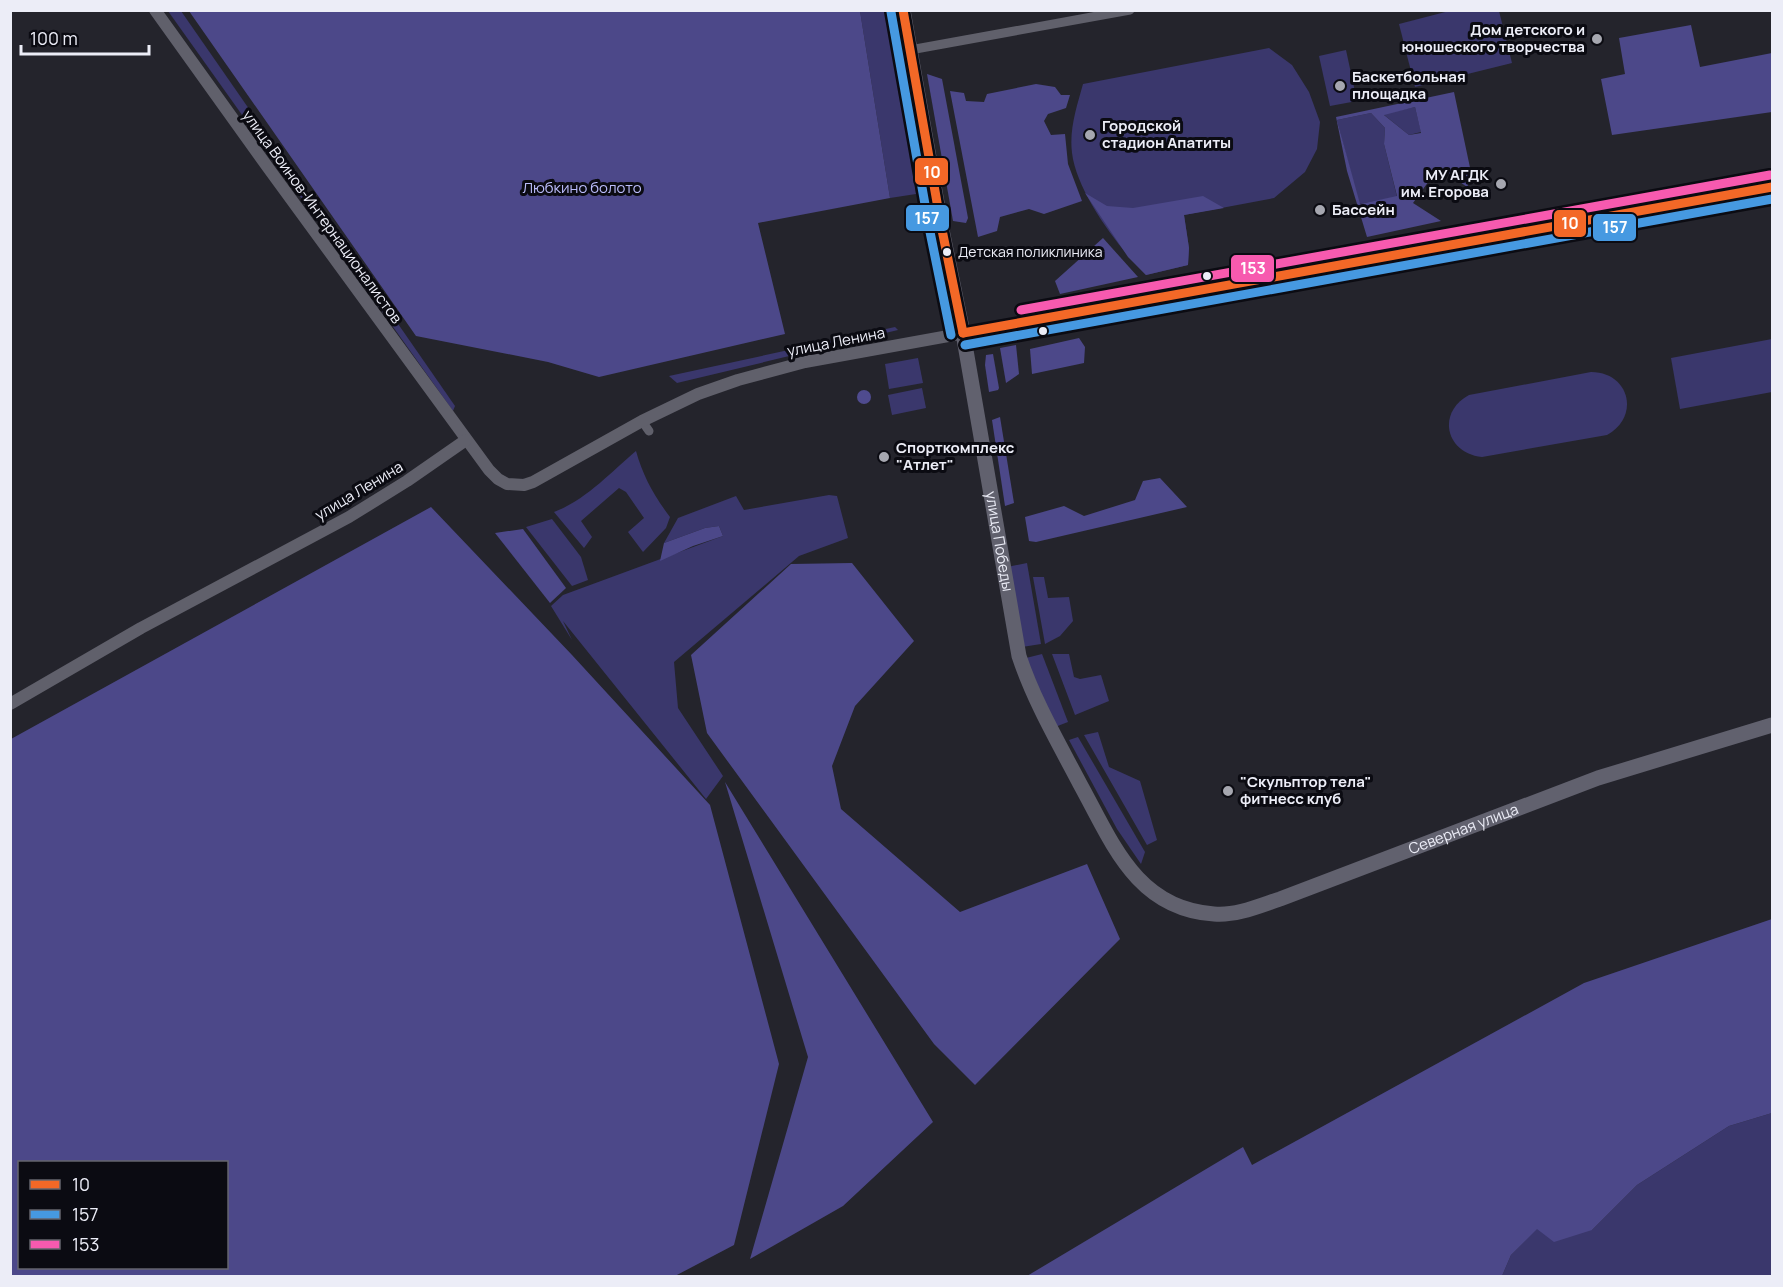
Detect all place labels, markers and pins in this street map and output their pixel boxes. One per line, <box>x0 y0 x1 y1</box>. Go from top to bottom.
place label: Дом детского и юношеского творчества <box>1401 19 1585 57</box>
marker: Дом детского и юношеского творчества <box>1590 32 1604 46</box>
place label: Баскетбольная площадка <box>1352 66 1466 104</box>
marker: Баскетбольная площадка <box>1333 79 1347 93</box>
place label: Городской стадион Апатиты <box>1102 115 1231 153</box>
marker: Городской стадион Апатиты <box>1083 128 1097 142</box>
place label: МУ АГДК им. Егорова <box>1401 164 1489 202</box>
marker: МУ АГДК им. Егорова <box>1494 177 1508 191</box>
place label: Бассейн <box>1332 199 1395 220</box>
marker: Бассейн <box>1313 203 1327 217</box>
place label: Детская поликлиника <box>958 242 1102 261</box>
marker: Детская поликлиника <box>941 246 953 258</box>
unlabelled marker <box>1201 270 1213 282</box>
unlabelled marker <box>1037 325 1049 337</box>
place label: Спорткомплекс "Атлет" <box>896 437 1015 475</box>
marker: Спорткомплекс "Атлет" <box>877 450 891 464</box>
place label: "Скульптор тела" фитнесс клуб <box>1240 771 1372 809</box>
marker: "Скульптор тела" фитнесс клуб <box>1221 784 1235 798</box>

